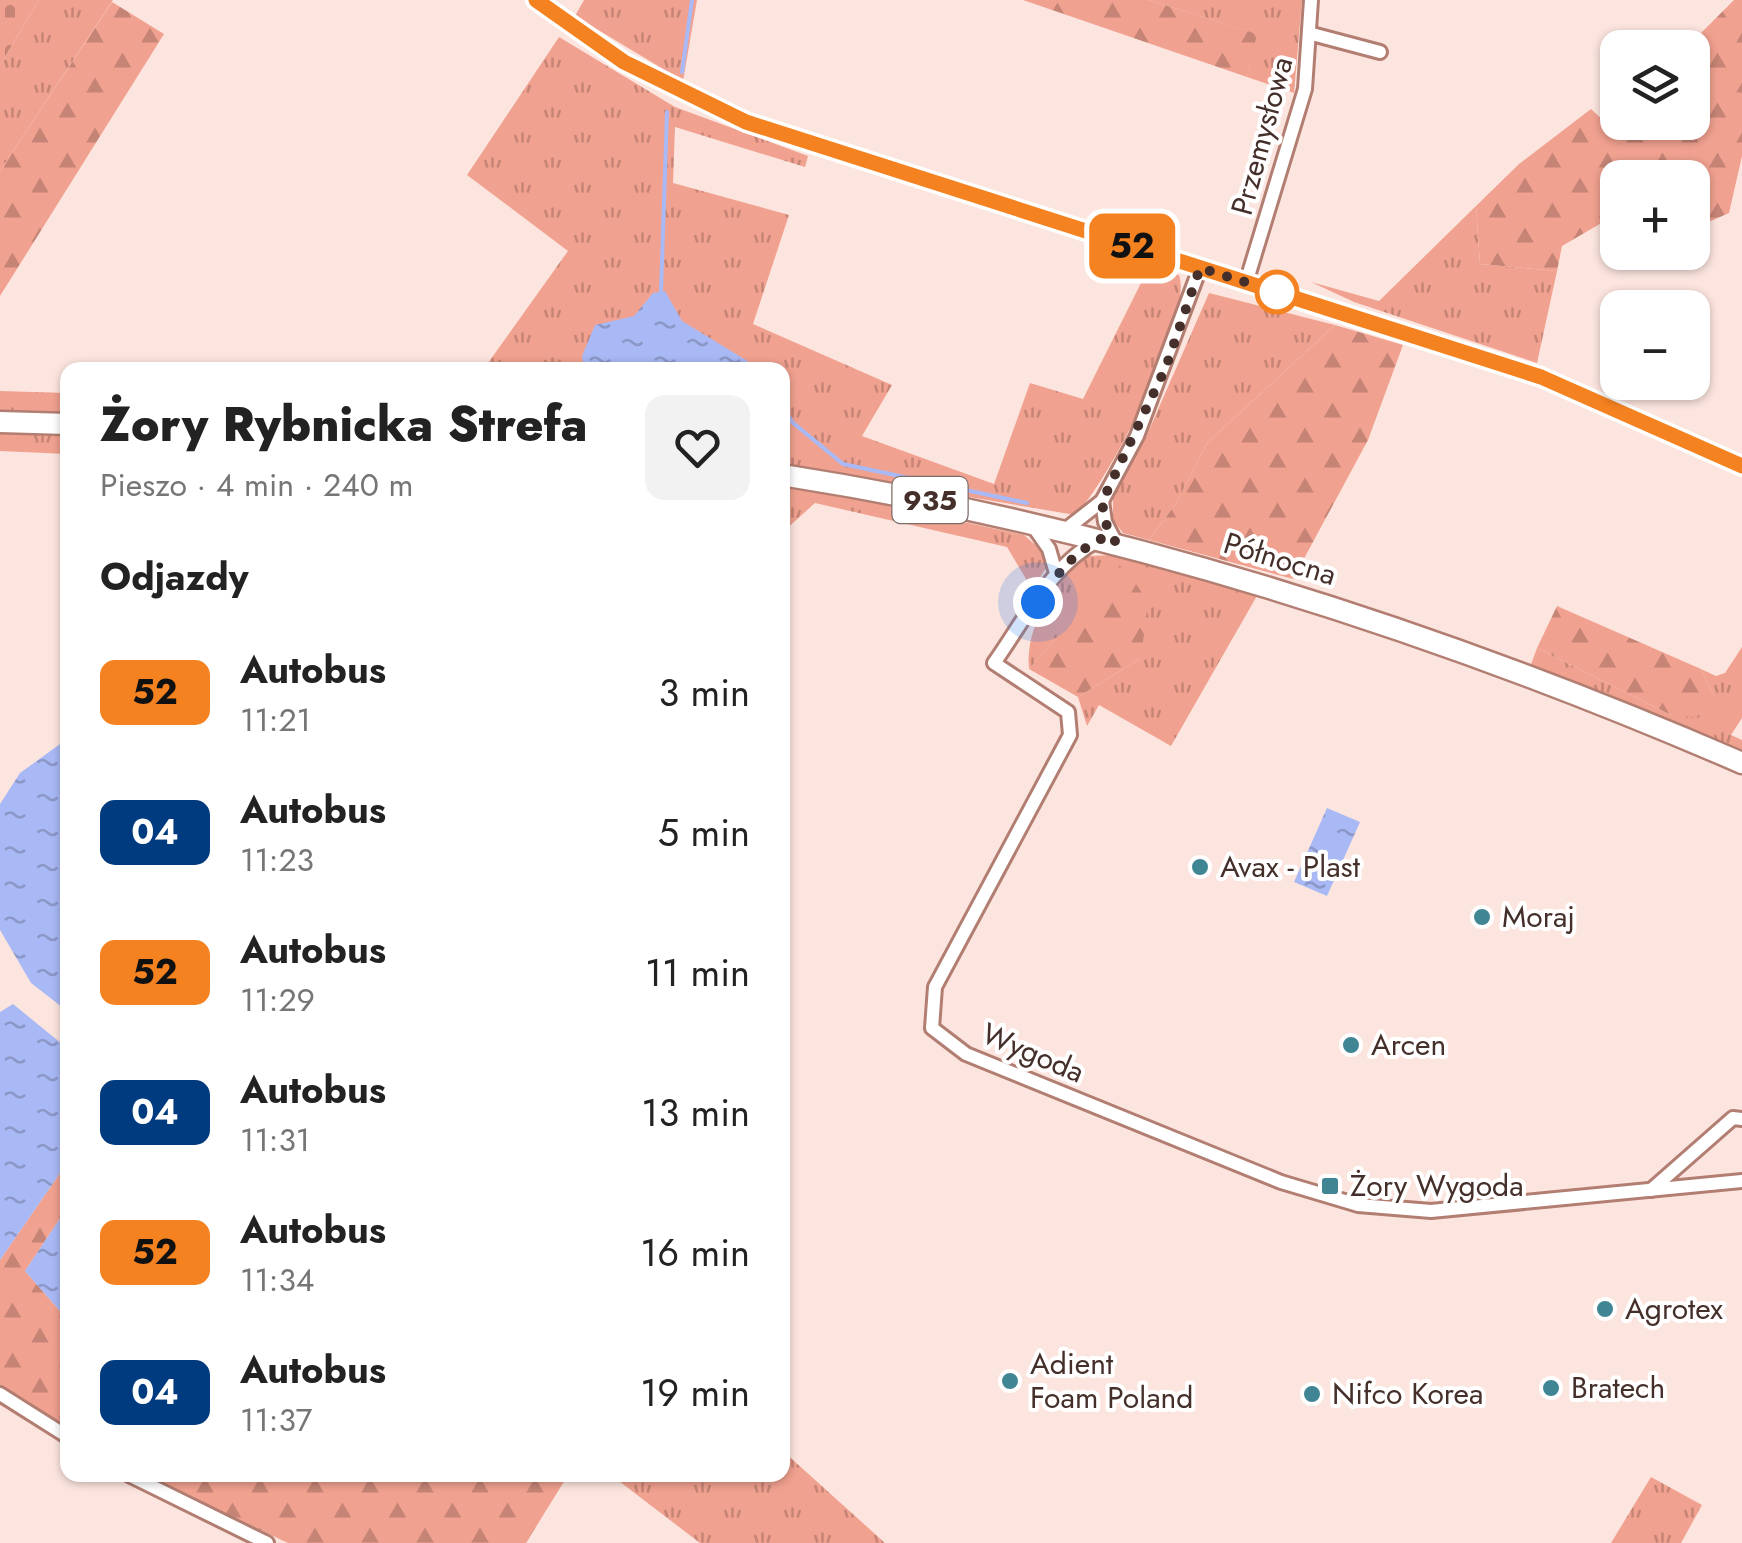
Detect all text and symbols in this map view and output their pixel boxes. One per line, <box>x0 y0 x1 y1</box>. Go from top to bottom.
map controls <box>1600 30 1710 400</box>
button: layers <box>1600 30 1710 140</box>
street label: Przemysłowa <box>1220 52 1303 220</box>
button: + <box>1600 160 1710 270</box>
line badge: 52 <box>1087 214 1177 278</box>
text: 52 <box>1109 221 1155 271</box>
unlabelled marker <box>1256 271 1298 313</box>
button: − <box>1600 290 1710 400</box>
text: Żory Rybnicka Strefa <box>100 390 588 459</box>
button: heart <box>645 395 750 500</box>
text: Pieszo · 4 min · 240 m <box>100 462 414 508</box>
road number: 935 <box>892 477 968 523</box>
street label: Północna <box>1219 521 1342 596</box>
text: Odjazdy <box>100 549 249 604</box>
your location <box>1013 577 1063 627</box>
text: Autobus <box>240 642 386 697</box>
text: 3 min <box>658 665 750 720</box>
text: 52 <box>132 667 178 717</box>
text: 11:21 <box>240 697 311 743</box>
text: Autobus <box>240 782 386 837</box>
text: 5 min <box>658 805 750 860</box>
text: 04 <box>131 807 179 857</box>
text: 11:23 <box>240 837 314 883</box>
place label: Avax - Plast <box>1220 845 1361 888</box>
marker: Avax - Plast <box>1189 856 1211 878</box>
place label: Moraj <box>1502 895 1575 938</box>
marker: Moraj <box>1471 906 1493 928</box>
text: Autobus <box>240 922 386 977</box>
text: 11 min <box>645 945 750 1000</box>
text: 52 <box>132 947 178 997</box>
text: 11:29 <box>240 977 315 1023</box>
street label: Wygoda <box>975 1012 1091 1093</box>
place label: Arcen <box>1371 1023 1446 1066</box>
marker: Arcen <box>1340 1034 1362 1056</box>
text: Autobus <box>240 1062 386 1117</box>
text: 13 min <box>641 1085 750 1140</box>
text: 04 <box>131 1087 179 1137</box>
text: 11:31 <box>240 1117 310 1163</box>
place label: Żory Wygoda <box>1350 1164 1524 1207</box>
marker: Żory Wygoda <box>1319 1175 1341 1197</box>
text: Autobus <box>240 1202 386 1257</box>
text: 16 min <box>640 1225 750 1280</box>
text: 52 <box>132 1227 178 1277</box>
text: 11:34 <box>240 1257 315 1303</box>
place label: Agrotex <box>1625 1287 1723 1330</box>
marker: Agrotex <box>1594 1298 1616 1320</box>
text: Autobus <box>240 1342 386 1397</box>
place label: Adient Foam Poland <box>1030 1342 1193 1419</box>
text: 19 min <box>640 1365 750 1420</box>
place label: Bratech <box>1571 1366 1665 1409</box>
text: 04 <box>131 1367 179 1417</box>
marker: Adient Foam Poland <box>999 1370 1021 1392</box>
place label: Nifco Korea <box>1332 1372 1484 1415</box>
marker: Bratech <box>1540 1377 1562 1399</box>
marker: Nifco Korea <box>1301 1383 1323 1405</box>
text: 11:37 <box>240 1397 312 1443</box>

